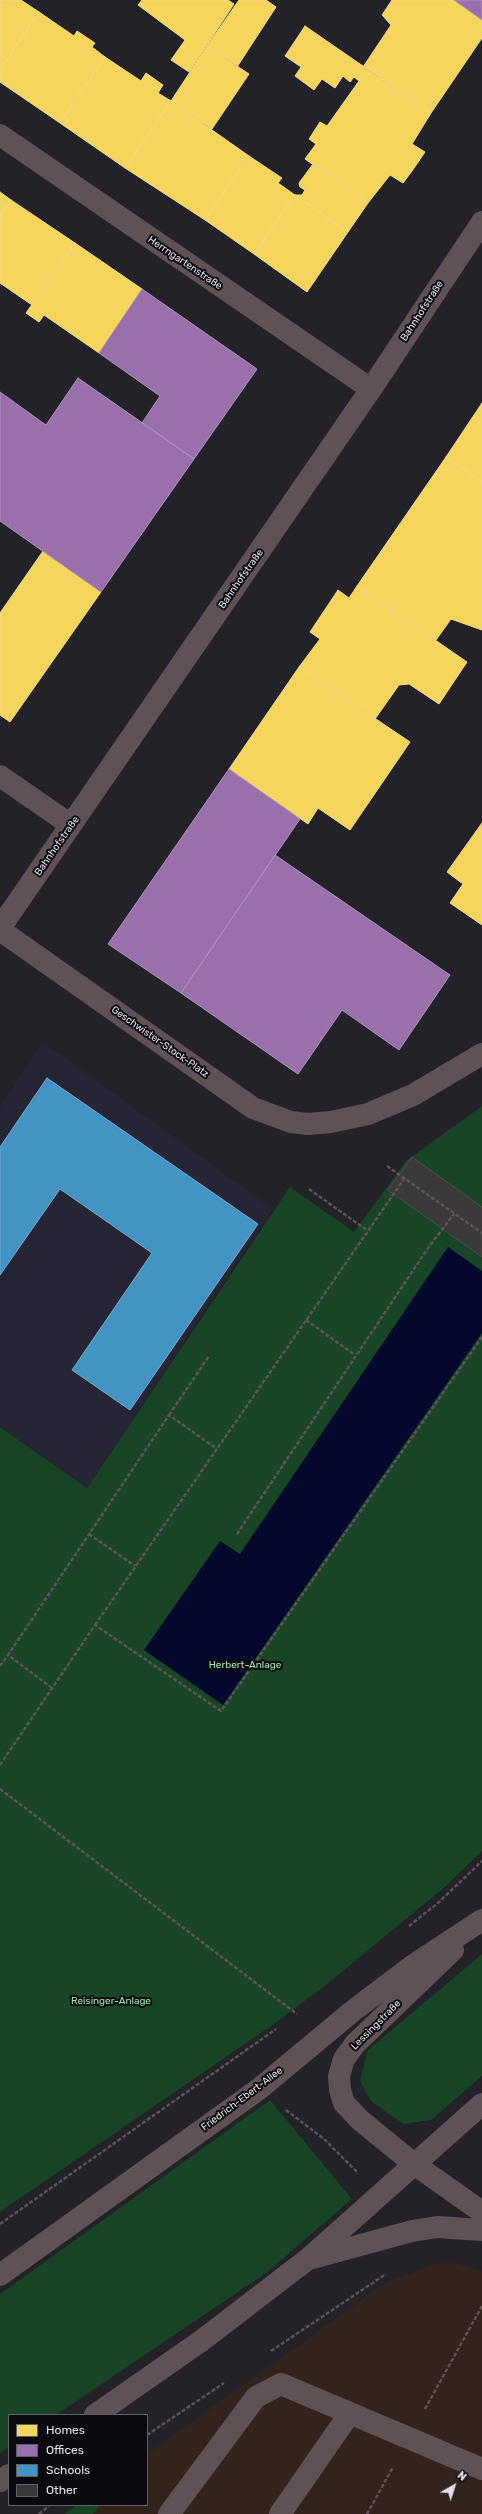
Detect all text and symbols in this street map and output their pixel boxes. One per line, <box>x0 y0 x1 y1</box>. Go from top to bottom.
street label: Herrngartenstraße <box>146 234 224 292</box>
street label: Bahnhofstraße <box>398 279 446 343</box>
street label: Bahnhofstraße <box>216 547 266 611</box>
street label: Bahnhofstraße <box>32 814 82 878</box>
street label: Geschwister-Stock-Platz <box>109 1004 211 1080</box>
park label: Herbert-Anlage <box>209 1659 281 1671</box>
park label: Reisinger-Anlage <box>71 1995 151 2007</box>
street label: Lessingstraße <box>349 1998 403 2052</box>
street label: Friedrich-Ebert-Allee <box>199 2065 285 2133</box>
legend <box>8 2414 148 2506</box>
text: Homes <box>46 2423 85 2437</box>
text: Offices <box>46 2443 84 2457</box>
text: Schools <box>46 2463 90 2477</box>
north arrow <box>434 2466 474 2506</box>
text: N <box>455 2469 469 2484</box>
text: Other <box>46 2483 77 2497</box>

